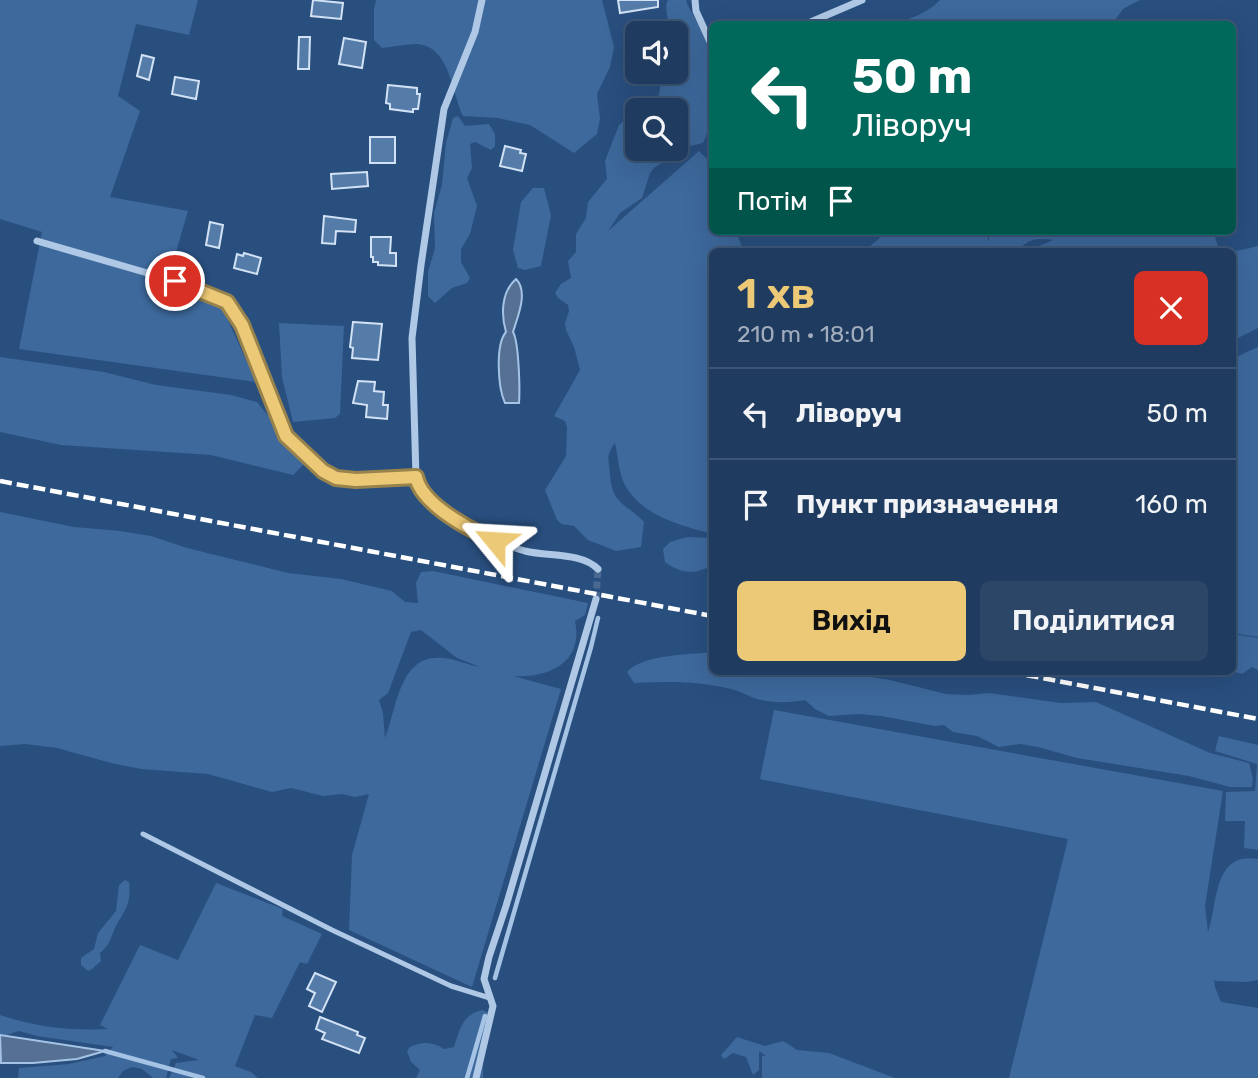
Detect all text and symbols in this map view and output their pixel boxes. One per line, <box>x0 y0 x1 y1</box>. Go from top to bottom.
map controls <box>625 21 688 161</box>
button: sound <box>625 21 688 84</box>
text: 50 m <box>852 47 972 105</box>
icon: left <box>737 49 828 140</box>
button: search <box>625 98 688 161</box>
text: Ліворуч <box>852 106 972 144</box>
icon: arrive <box>822 182 860 220</box>
text: Потім <box>737 186 808 217</box>
pin <box>145 251 205 311</box>
icon: arrive <box>156 262 194 300</box>
text: 1 хв <box>737 269 816 319</box>
button: close <box>1134 271 1208 345</box>
text: 210 m · 18:01 <box>737 320 875 348</box>
icon: left <box>737 395 775 433</box>
text: Ліворуч <box>796 398 902 429</box>
text: 50 m <box>1147 398 1208 429</box>
icon: arrive <box>737 486 775 524</box>
text: Пункт призначення <box>796 489 1059 520</box>
text: 160 m <box>1135 489 1208 520</box>
position arrow <box>458 504 532 578</box>
button: Вихід <box>737 581 966 661</box>
button: Поділитися <box>980 581 1208 661</box>

